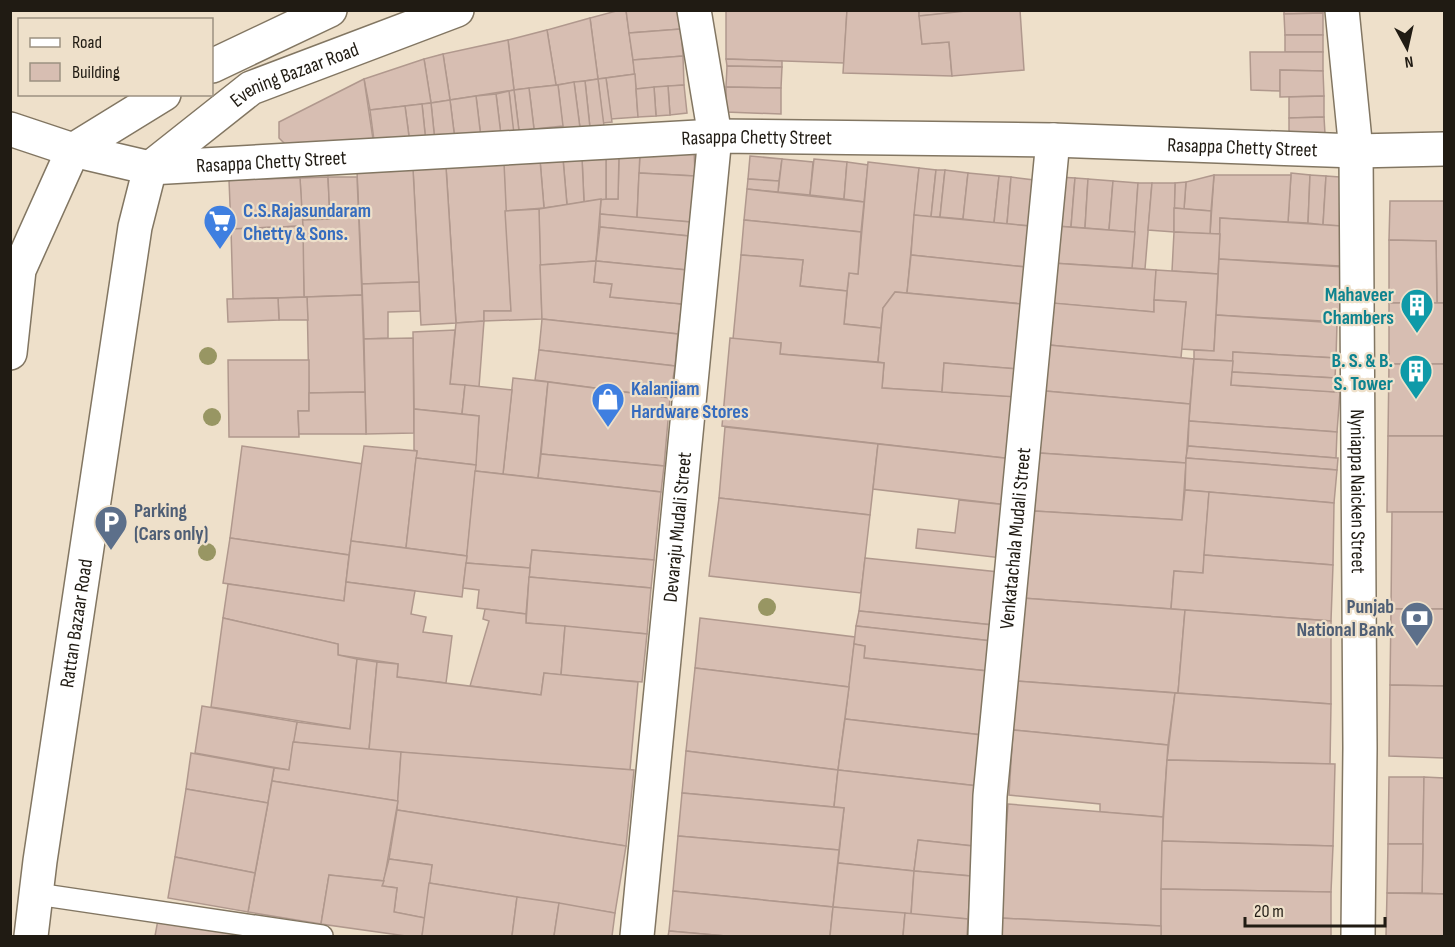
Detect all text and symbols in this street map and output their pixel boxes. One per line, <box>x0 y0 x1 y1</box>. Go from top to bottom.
legend <box>18 18 213 96</box>
north arrow <box>1377 18 1437 78</box>
text: Road <box>72 32 102 53</box>
street label: Evening Bazaar Road <box>226 37 362 113</box>
text: N <box>1403 51 1414 71</box>
text: Building <box>72 62 120 83</box>
street label: Rasappa Chetty Street <box>681 125 832 151</box>
street label: Rasappa Chetty Street <box>1167 133 1318 163</box>
street label: Rasappa Chetty Street <box>196 146 347 178</box>
place label: C.S.Rajasundaram Chetty & Sons. <box>243 199 371 246</box>
supermarket icon: C.S.Rajasundaram Chetty & Sons. <box>202 203 238 250</box>
place label: Mahaveer Chambers <box>1322 283 1394 330</box>
building icon: Mahaveer Chambers <box>1399 287 1435 334</box>
place label: B. S. & B. S. Tower <box>1332 349 1393 396</box>
building icon: B. S. & B. S. Tower <box>1398 353 1434 400</box>
place label: Kalanjiam Hardware Stores <box>631 377 749 424</box>
shop icon: Kalanjiam Hardware Stores <box>590 381 626 428</box>
street label: Nyniappa Naicken Street <box>1345 409 1370 574</box>
street label: Venkatachala Mudali Street <box>995 446 1036 630</box>
street label: Devaraju Mudali Street <box>659 451 697 603</box>
place label: Parking (Cars only) <box>134 499 208 546</box>
parking icon: Parking (Cars only) <box>93 504 129 551</box>
street label: Rattan Bazaar Road <box>55 557 98 689</box>
place label: Punjab National Bank <box>1296 595 1395 642</box>
bank icon: Punjab National Bank <box>1399 600 1435 647</box>
scale bar <box>1245 890 1384 928</box>
text: 20 m <box>1254 901 1284 922</box>

